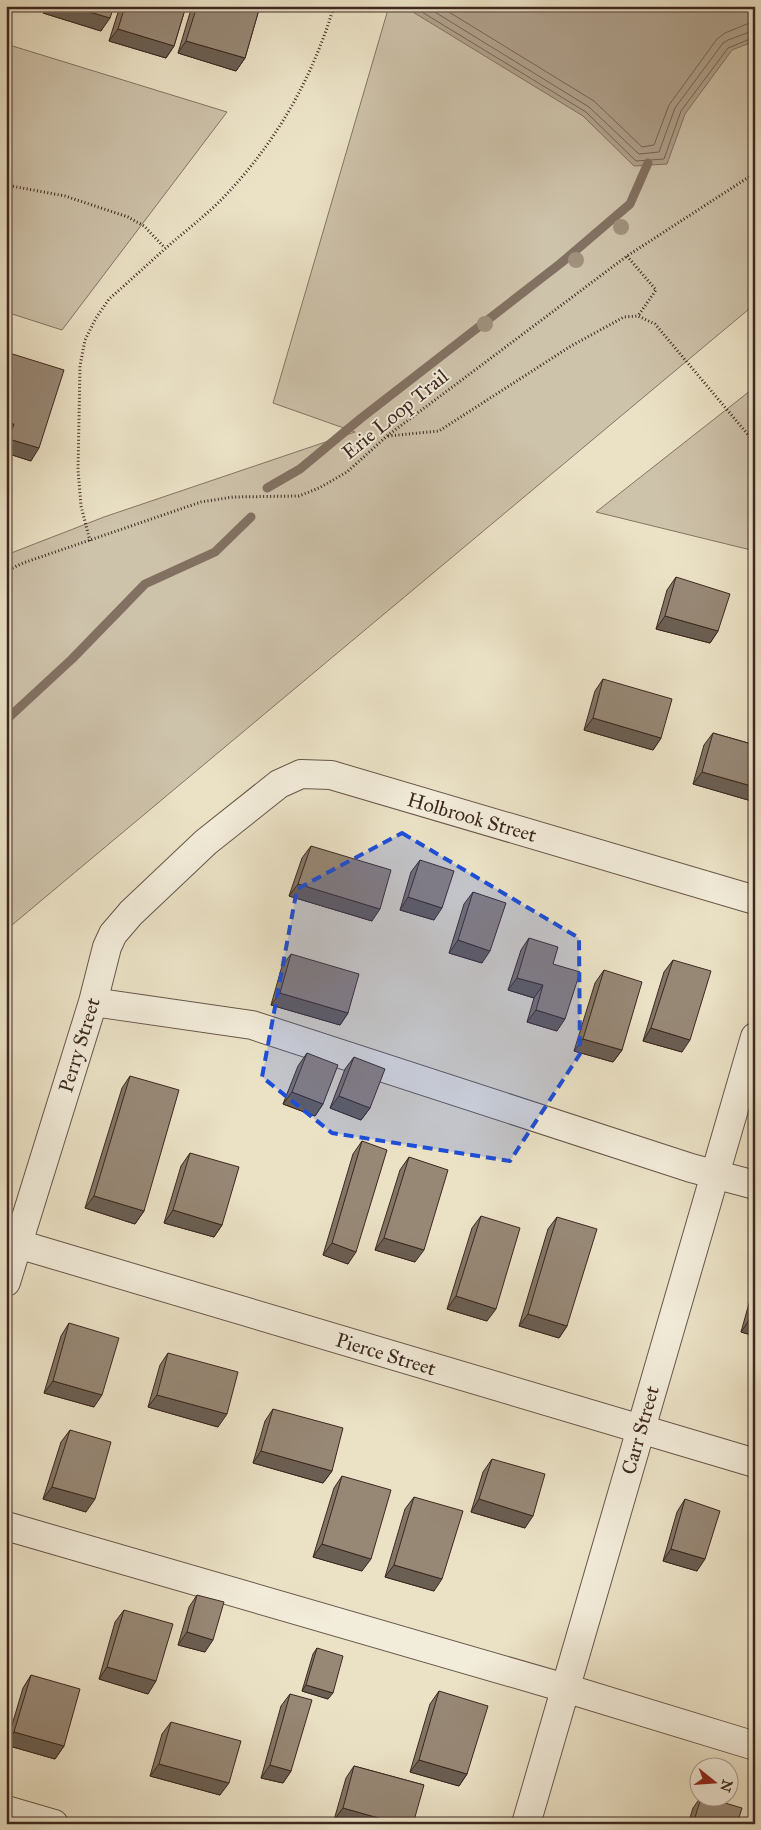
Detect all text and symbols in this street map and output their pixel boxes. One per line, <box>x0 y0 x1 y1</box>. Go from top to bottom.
street label: Erie Loop Trail <box>337 364 453 464</box>
street label: Holbrook Street <box>405 787 539 847</box>
street label: Perry Street <box>53 995 105 1095</box>
street label: Pierce Street <box>333 1327 439 1381</box>
street label: Carr Street <box>616 1383 664 1477</box>
north arrow <box>688 1758 738 1808</box>
text: N <box>716 1777 736 1794</box>

